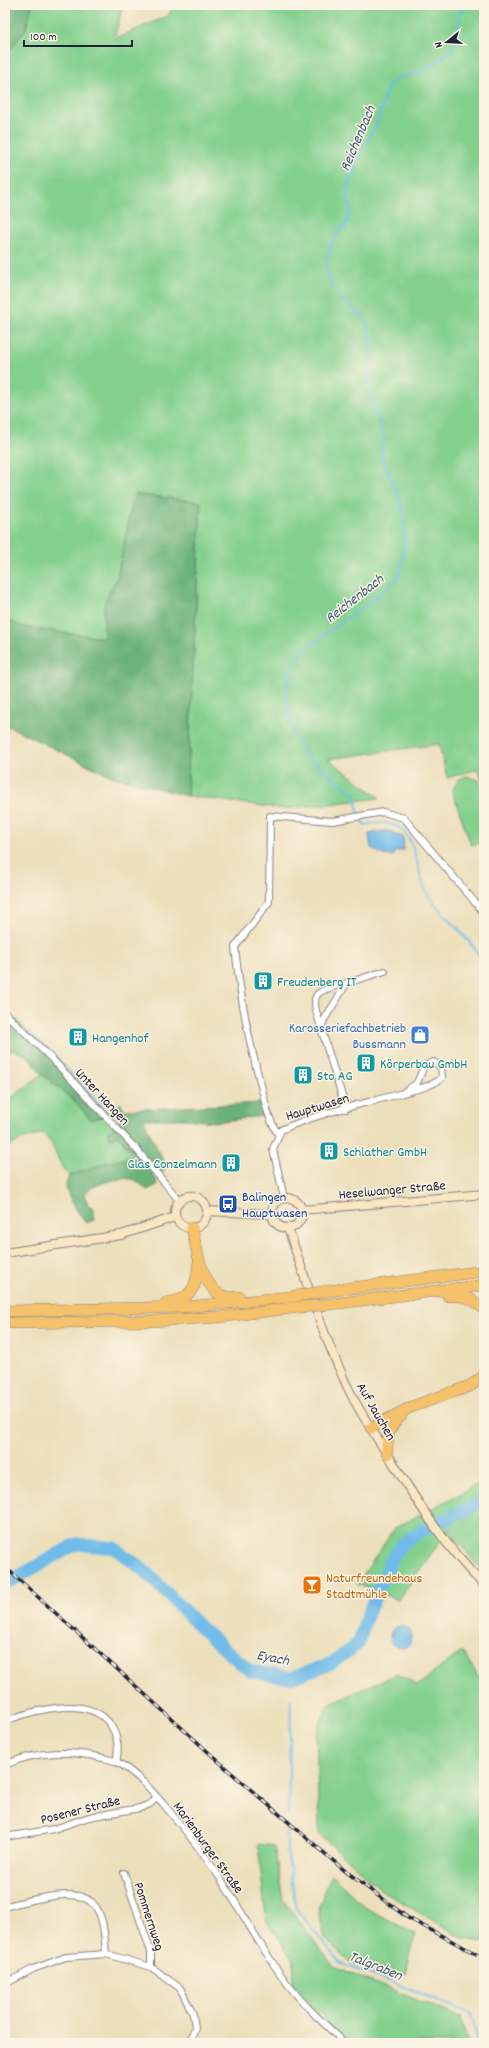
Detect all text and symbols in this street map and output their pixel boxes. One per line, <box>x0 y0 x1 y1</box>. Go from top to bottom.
scale bar <box>24 22 132 48</box>
north arrow <box>427 22 467 62</box>
text: 100 m <box>30 29 57 46</box>
text: N <box>431 39 448 50</box>
water label: Reichenbach <box>335 101 383 175</box>
water label: Reichenbach <box>321 569 390 630</box>
building icon: Freudenberg IT <box>252 970 274 992</box>
place label: Freudenberg IT <box>277 973 357 993</box>
place label: Karosseriefachbetrieb Bussmann <box>289 1019 406 1055</box>
shop icon: Karosseriefachbetrieb Bussmann <box>409 1024 431 1046</box>
building icon: Hangenhof <box>67 1026 89 1048</box>
place label: Hangenhof <box>92 1029 150 1049</box>
building icon: Körperbau GmbH <box>355 1052 377 1074</box>
place label: Körperbau GmbH <box>380 1055 468 1075</box>
street label: Unter Hangen <box>70 1064 133 1130</box>
building icon: Sto AG <box>292 1064 314 1086</box>
place label: Sto AG <box>317 1067 353 1087</box>
street label: Hauptwasen <box>283 1089 352 1127</box>
building icon: Schlather GmbH <box>318 1140 340 1162</box>
place label: Schlather GmbH <box>343 1143 427 1163</box>
building icon: Glas Conzelmann <box>220 1152 242 1174</box>
place label: Glas Conzelmann <box>127 1155 217 1175</box>
street label: Heselwanger Straße <box>338 1176 447 1206</box>
place label: Balingen Hauptwasen <box>242 1188 308 1224</box>
bus stop icon: Balingen Hauptwasen <box>217 1193 239 1215</box>
street label: Auf Jauchen <box>351 1379 400 1445</box>
place label: Naturfreundehaus Stadtmühle <box>326 1569 422 1605</box>
bar icon: Naturfreundehaus Stadtmühle <box>301 1574 323 1596</box>
water label: Eyach <box>254 1645 292 1673</box>
street label: Posener Straße <box>38 1791 122 1831</box>
street label: Marienburger Straße <box>167 1798 248 1898</box>
street label: Pommernweg <box>128 1880 169 1953</box>
water label: Talgraben <box>345 1946 406 1988</box>

